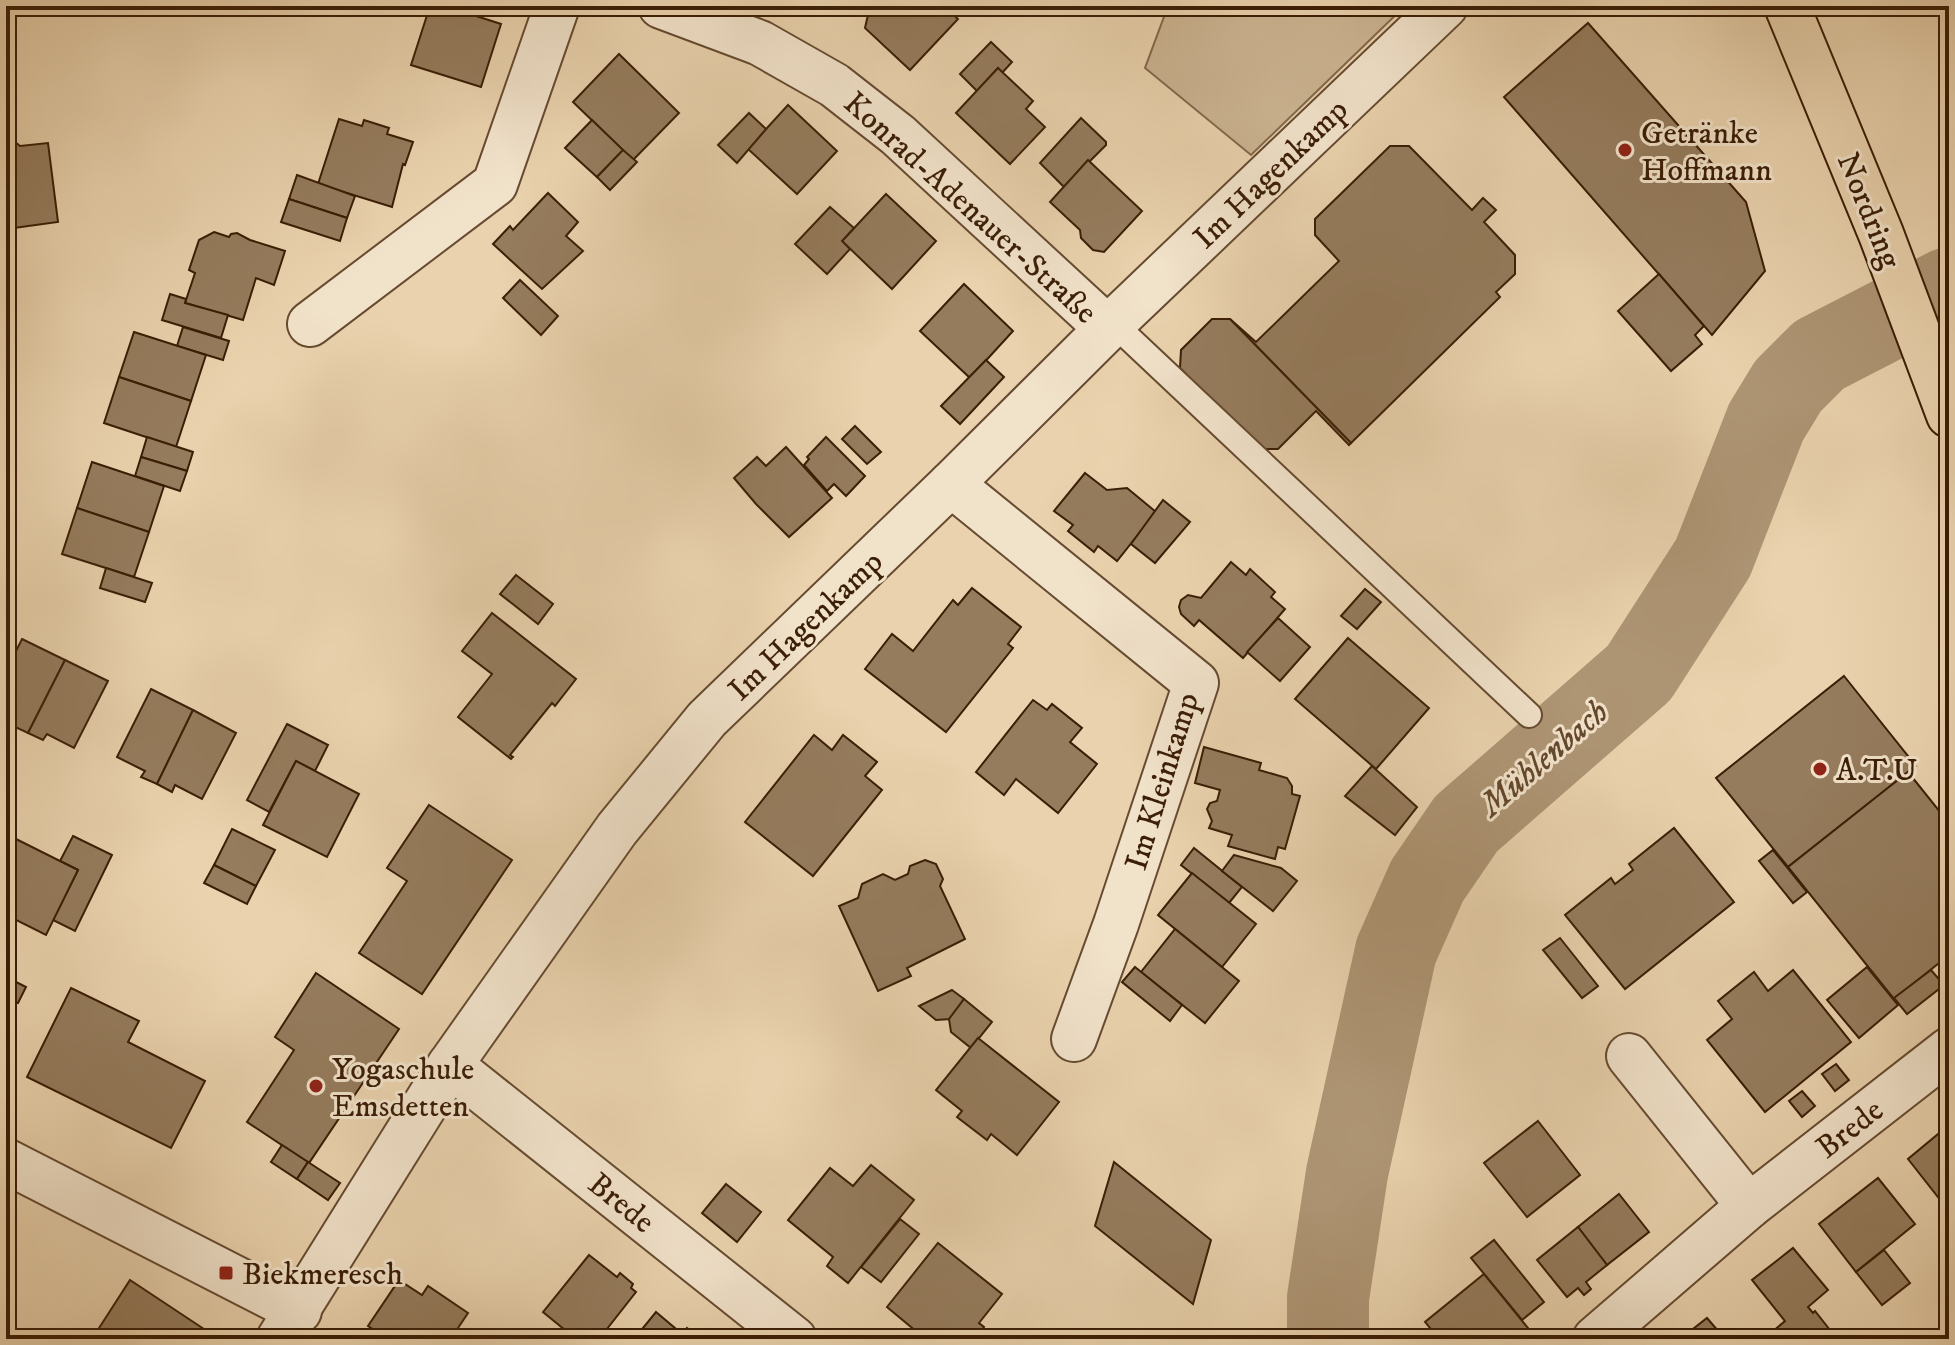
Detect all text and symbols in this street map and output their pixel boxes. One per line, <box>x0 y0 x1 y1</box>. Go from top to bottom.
street label: Konrad-Adenauer-Straße <box>835 84 1105 333</box>
street label: Im Hagenkamp <box>1186 91 1357 258</box>
place label: Getränke Hoffmann <box>1641 114 1772 191</box>
marker: Getränke Hoffmann <box>1616 141 1634 159</box>
street label: Nordring <box>1827 147 1910 275</box>
street label: Im Hagenkamp <box>721 543 892 710</box>
street label: Im Kleinkamp <box>1117 688 1209 875</box>
water label: Mühlenbach <box>1470 691 1617 827</box>
place label: A.T.U <box>1836 751 1918 791</box>
marker: A.T.U <box>1811 760 1829 778</box>
place label: Yogaschule Emsdetten <box>332 1050 474 1127</box>
marker: Yogaschule Emsdetten <box>307 1077 325 1095</box>
street label: Brede <box>1809 1091 1892 1168</box>
street label: Brede <box>579 1165 662 1243</box>
place label: Biekmeresch <box>242 1255 403 1295</box>
marker: Biekmeresch <box>217 1264 235 1282</box>

